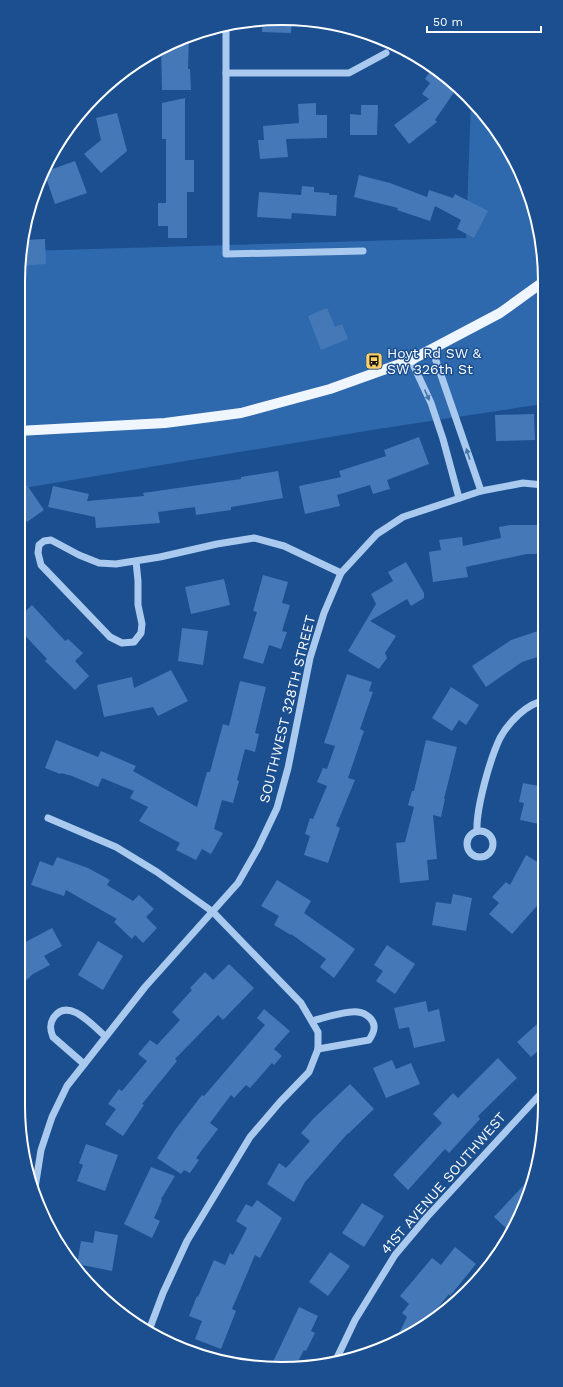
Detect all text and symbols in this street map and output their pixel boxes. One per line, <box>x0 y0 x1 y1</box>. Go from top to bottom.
scale bar <box>427 8 541 34</box>
text: 50 m <box>433 15 463 29</box>
place label: Hoyt Rd SW & SW 326th St <box>387 345 482 377</box>
bus stop icon: Hoyt Rd SW & SW 326th St <box>364 351 384 371</box>
one-way arrow <box>424 390 430 401</box>
one-way arrow <box>465 448 471 460</box>
street label: SOUTHWEST 328TH STREET <box>256 613 318 805</box>
street label: 41ST AVENUE SOUTHWEST <box>377 1109 509 1257</box>

